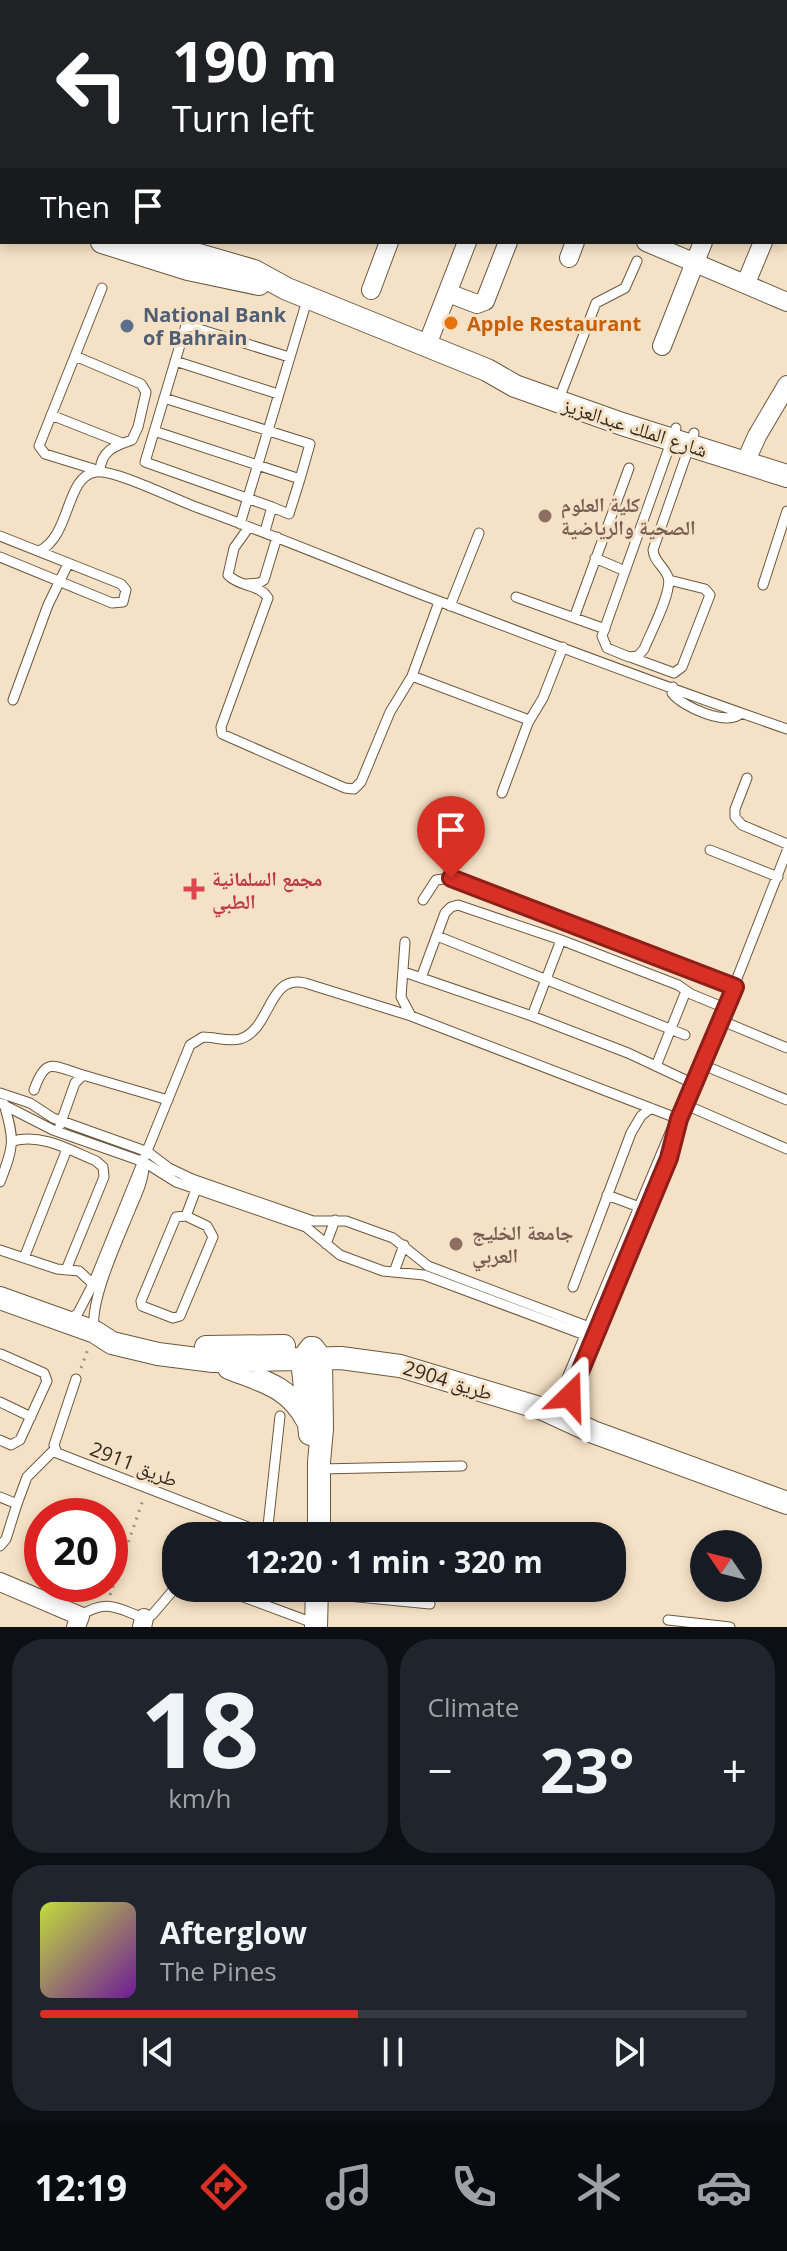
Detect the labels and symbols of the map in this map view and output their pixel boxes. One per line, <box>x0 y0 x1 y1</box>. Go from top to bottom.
place label: National Bank of Bahrain <box>143 301 287 351</box>
place label: Apple Restaurant <box>467 310 641 337</box>
marker: Apple Restaurant <box>442 314 460 332</box>
marker: National Bank of Bahrain <box>118 317 136 335</box>
street label: شارع الملك عبدالعزيز <box>558 391 711 463</box>
place label: كلية العلوم الصحية والرياضية <box>561 491 696 541</box>
marker: كلية العلوم الصحية والرياضية <box>536 507 554 525</box>
pin <box>417 796 485 878</box>
place label: مجمع السلمانية الطبي <box>212 865 323 917</box>
marker: مجمع السلمانية الطبي <box>183 878 205 900</box>
place label: جامعة الخليج العربي <box>472 1219 573 1271</box>
marker: جامعة الخليج العربي <box>447 1235 465 1253</box>
street label: طريق 2904 <box>400 1354 496 1406</box>
position arrow <box>528 1354 612 1438</box>
street label: طريق 2911 <box>86 1435 182 1493</box>
speed limit sign: 20 <box>24 1498 128 1602</box>
north arrow <box>690 1530 762 1602</box>

